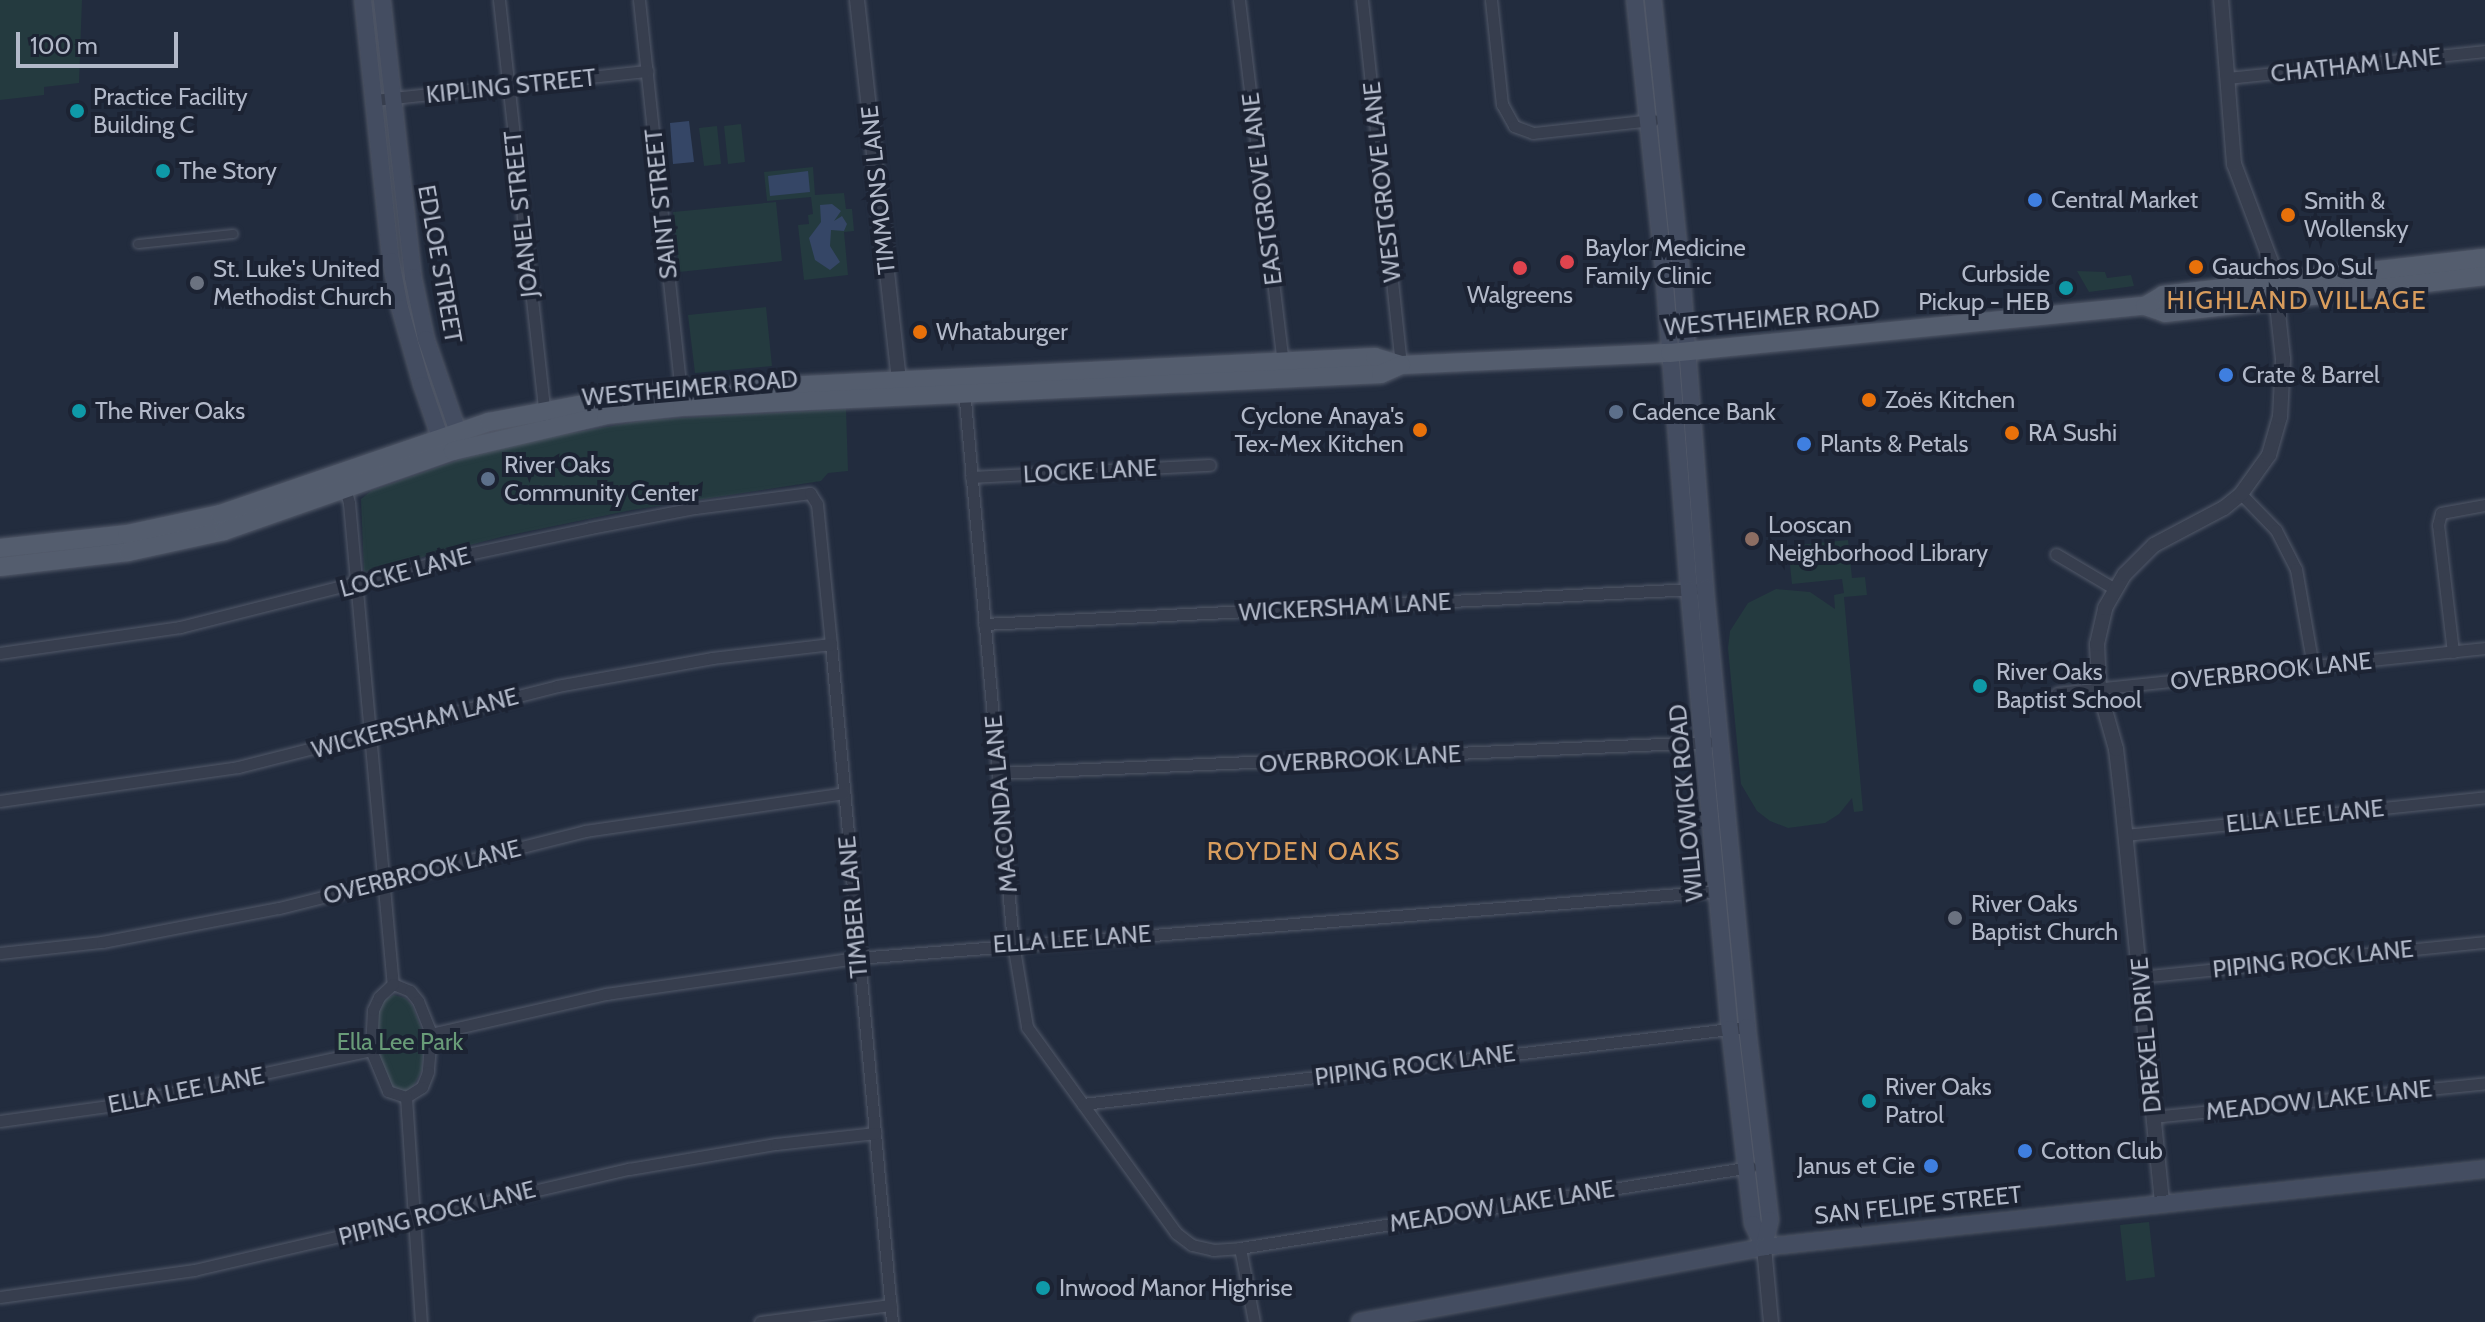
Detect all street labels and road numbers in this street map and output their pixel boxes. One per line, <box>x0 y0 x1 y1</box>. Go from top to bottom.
street label: CHATHAM LANE <box>2269 42 2443 88</box>
street label: KIPLING STREET <box>425 63 597 109</box>
street label: WESTGROVE LANE <box>1357 80 1407 284</box>
street label: EASTGROVE LANE <box>1236 91 1288 287</box>
street label: TIMMONS LANE <box>855 104 901 276</box>
street label: SAINT STREET <box>639 128 683 280</box>
street label: JOANEL STREET <box>498 129 544 299</box>
street label: EDLOE STREET <box>412 183 468 345</box>
street label: WESTHEIMER ROAD <box>1663 294 1881 342</box>
street label: WESTHEIMER ROAD <box>581 364 799 412</box>
street label: LOCKE LANE <box>1022 453 1158 489</box>
street label: LOCKE LANE <box>337 541 473 603</box>
street label: WICKERSHAM LANE <box>1238 587 1452 627</box>
street label: OVERBROOK LANE <box>2169 646 2373 696</box>
street label: WICKERSHAM LANE <box>309 682 521 764</box>
street label: WILLOWICK ROAD <box>1663 703 1709 903</box>
street label: MACONDA LANE <box>979 714 1023 894</box>
street label: OVERBROOK LANE <box>1258 739 1462 779</box>
street label: ELLA LEE LANE <box>2225 793 2385 839</box>
street label: OVERBROOK LANE <box>320 834 524 910</box>
street label: TIMBER LANE <box>832 835 874 979</box>
street label: ELLA LEE LANE <box>992 919 1152 959</box>
street label: PIPING ROCK LANE <box>2211 934 2415 984</box>
street label: DREXEL DRIVE <box>2125 956 2167 1114</box>
street label: PIPING ROCK LANE <box>1313 1038 1517 1092</box>
street label: ELLA LEE LANE <box>105 1061 267 1119</box>
street label: MEADOW LAKE LANE <box>2204 1074 2434 1126</box>
street label: MEADOW LAKE LANE <box>1387 1174 1617 1238</box>
street label: PIPING ROCK LANE <box>336 1175 538 1251</box>
street label: SAN FELIPE STREET <box>1813 1180 2023 1230</box>

